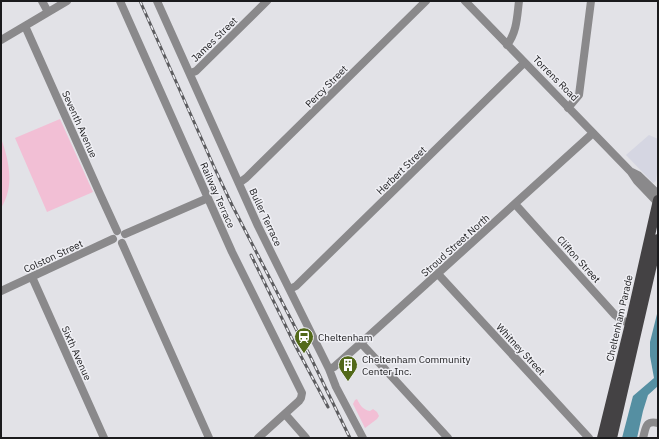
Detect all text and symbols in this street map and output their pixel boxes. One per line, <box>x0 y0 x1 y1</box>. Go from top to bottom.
street label: James Street <box>188 14 241 65</box>
street label: Torrens Road <box>530 53 581 104</box>
street label: Percy Street <box>302 62 351 110</box>
street label: Seventh Avenue <box>59 89 100 160</box>
street label: Herbert Street <box>374 143 429 197</box>
street label: Railway Terrace <box>197 160 238 231</box>
street label: Buller Terrace <box>246 186 285 249</box>
street label: Stroud Street North <box>418 211 492 280</box>
street label: Clifton Street <box>554 233 604 286</box>
street label: Colston Street <box>22 237 85 276</box>
street label: Cheltenham Parade <box>603 273 636 363</box>
street label: Whitney Street <box>493 321 548 378</box>
street label: Sixth Avenue <box>59 324 95 383</box>
station icon: Cheltenham <box>293 326 315 354</box>
place label: Cheltenham <box>318 331 372 344</box>
place label: Cheltenham Community Center Inc. <box>362 353 470 378</box>
building icon: Cheltenham Community Center Inc. <box>337 354 359 382</box>

